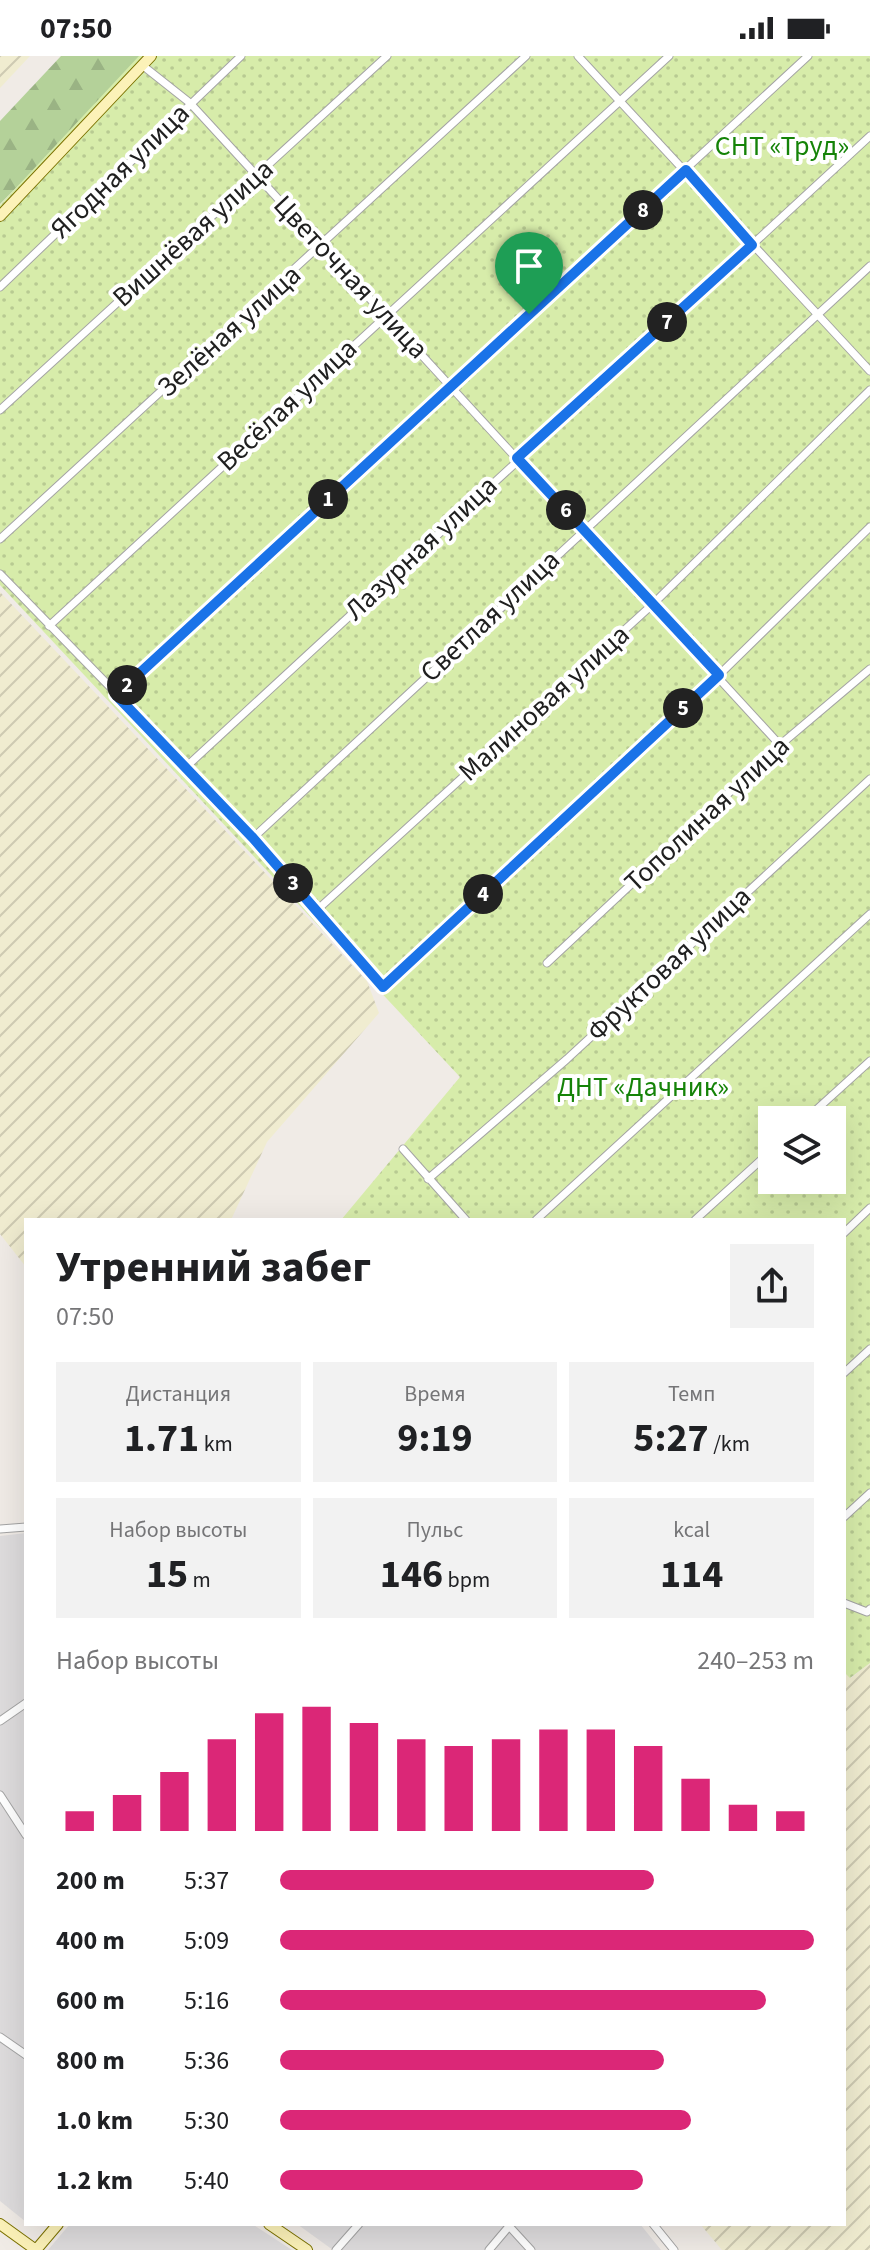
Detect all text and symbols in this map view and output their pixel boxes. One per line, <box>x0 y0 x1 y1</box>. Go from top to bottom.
text: 07:50 <box>40 7 112 50</box>
street label: Ягодная улица <box>41 94 199 248</box>
park label: СНТ «Труд» <box>715 126 849 166</box>
street label: Вишнёвая улица <box>104 150 282 316</box>
street label: Цветочная улица <box>264 186 438 368</box>
pin: 8 <box>623 190 663 230</box>
text: 8 <box>637 194 649 226</box>
pin <box>495 232 563 314</box>
icon: arrive <box>507 244 551 288</box>
street label: Зелёная улица <box>148 255 310 407</box>
pin: 7 <box>647 302 687 342</box>
text: 7 <box>661 306 673 338</box>
street label: Весёлая улица <box>208 329 366 481</box>
street label: Лазурная улица <box>336 466 506 630</box>
pin: 1 <box>308 479 348 519</box>
text: 1 <box>322 483 334 515</box>
pin: 6 <box>546 490 586 530</box>
text: 6 <box>560 494 572 526</box>
street label: Светлая улица <box>411 541 569 691</box>
street label: Малиновая улица <box>450 615 638 791</box>
pin: 2 <box>107 665 147 705</box>
text: 2 <box>121 669 133 701</box>
pin: 5 <box>663 688 703 728</box>
text: 5 <box>677 692 689 724</box>
street label: Тополиная улица <box>615 727 799 901</box>
pin: 3 <box>273 863 313 903</box>
text: 3 <box>287 867 299 899</box>
pin: 4 <box>463 874 503 914</box>
street label: Фруктовая улица <box>578 877 760 1051</box>
text: 4 <box>477 878 489 910</box>
park label: ДНТ «Дачник» <box>557 1067 729 1107</box>
map controls <box>758 1106 846 1194</box>
button: layers <box>758 1106 846 1194</box>
text: Утренний забег <box>56 1236 371 1299</box>
button: share <box>730 1244 814 1328</box>
text: 07:50 <box>56 1298 114 1335</box>
text: Дистанция <box>126 1378 231 1410</box>
text: Время <box>404 1378 466 1410</box>
text: Темп <box>668 1378 715 1410</box>
text: 1.71 <box>124 1410 199 1467</box>
text: 9:19 <box>397 1410 473 1467</box>
text: 5:27 <box>633 1410 709 1467</box>
text: km <box>199 1428 233 1460</box>
text: /km <box>709 1428 750 1460</box>
text: Набор высоты <box>109 1514 247 1546</box>
text: Пульс <box>407 1514 463 1546</box>
text: kcal <box>673 1514 710 1546</box>
text: 15 <box>146 1546 188 1603</box>
text: 146 <box>380 1546 443 1603</box>
text: 114 <box>660 1546 723 1603</box>
text: m <box>188 1564 211 1596</box>
text: bpm <box>443 1564 490 1596</box>
text: Набор высоты <box>56 1642 219 1679</box>
text: 240–253 m <box>697 1642 814 1679</box>
text: 200 m <box>56 1862 125 1899</box>
text: 5:37 <box>184 1862 229 1899</box>
text: 400 m <box>56 1922 125 1959</box>
text: 5:09 <box>184 1922 229 1959</box>
text: 600 m <box>56 1982 125 2019</box>
text: 5:16 <box>184 1982 229 2019</box>
text: 800 m <box>56 2042 125 2079</box>
text: 5:36 <box>184 2042 229 2079</box>
text: 1.0 km <box>56 2102 133 2139</box>
text: 5:30 <box>184 2102 229 2139</box>
text: 1.2 km <box>56 2162 133 2199</box>
text: 5:40 <box>184 2162 229 2199</box>

